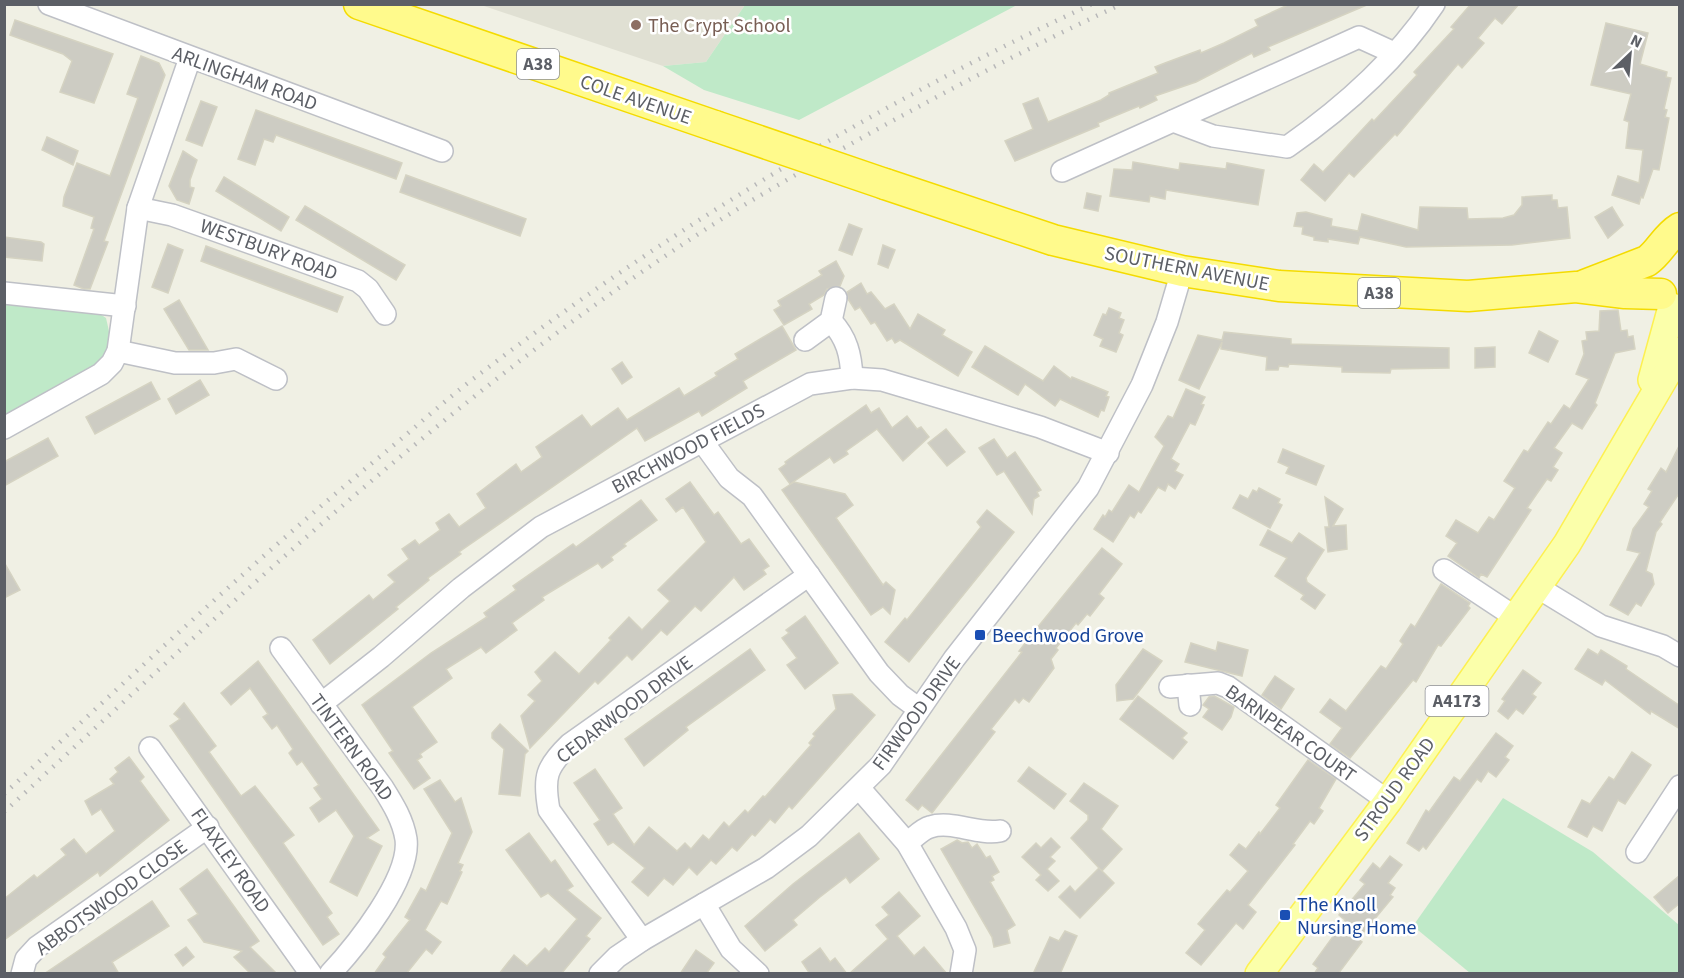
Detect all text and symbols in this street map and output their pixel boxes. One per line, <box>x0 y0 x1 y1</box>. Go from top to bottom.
place label: The Crypt School <box>648 12 791 40</box>
marker: The Crypt School <box>629 18 643 32</box>
north arrow <box>1600 24 1660 84</box>
text: N <box>1627 29 1646 54</box>
street label: ARLINGHAM ROAD <box>168 40 321 118</box>
road number: A38 <box>517 49 559 79</box>
street label: COLE AVENUE <box>576 68 695 132</box>
street label: WESTBURY ROAD <box>196 212 341 288</box>
street label: SOUTHERN AVENUE <box>1102 239 1272 299</box>
road number: A38 <box>1358 278 1400 308</box>
street label: BIRCHWOOD FIELDS <box>607 397 770 501</box>
place label: Beechwood Grove <box>992 622 1144 650</box>
marker: Beechwood Grove <box>973 628 987 642</box>
street label: CEDARWOOD DRIVE <box>550 649 699 771</box>
street label: FIRWOOD DRIVE <box>866 651 968 776</box>
street label: BARNPEAR COURT <box>1219 678 1362 790</box>
road number: A4173 <box>1426 686 1488 716</box>
street label: TINTERN ROAD <box>303 688 400 807</box>
street label: STROUD ROAD <box>1347 732 1442 847</box>
street label: FLAXLEY ROAD <box>184 802 277 919</box>
street label: ABBOTSWOOD CLOSE <box>30 833 193 962</box>
place label: The Knoll Nursing Home <box>1297 891 1416 942</box>
marker: The Knoll Nursing Home <box>1278 908 1292 922</box>

